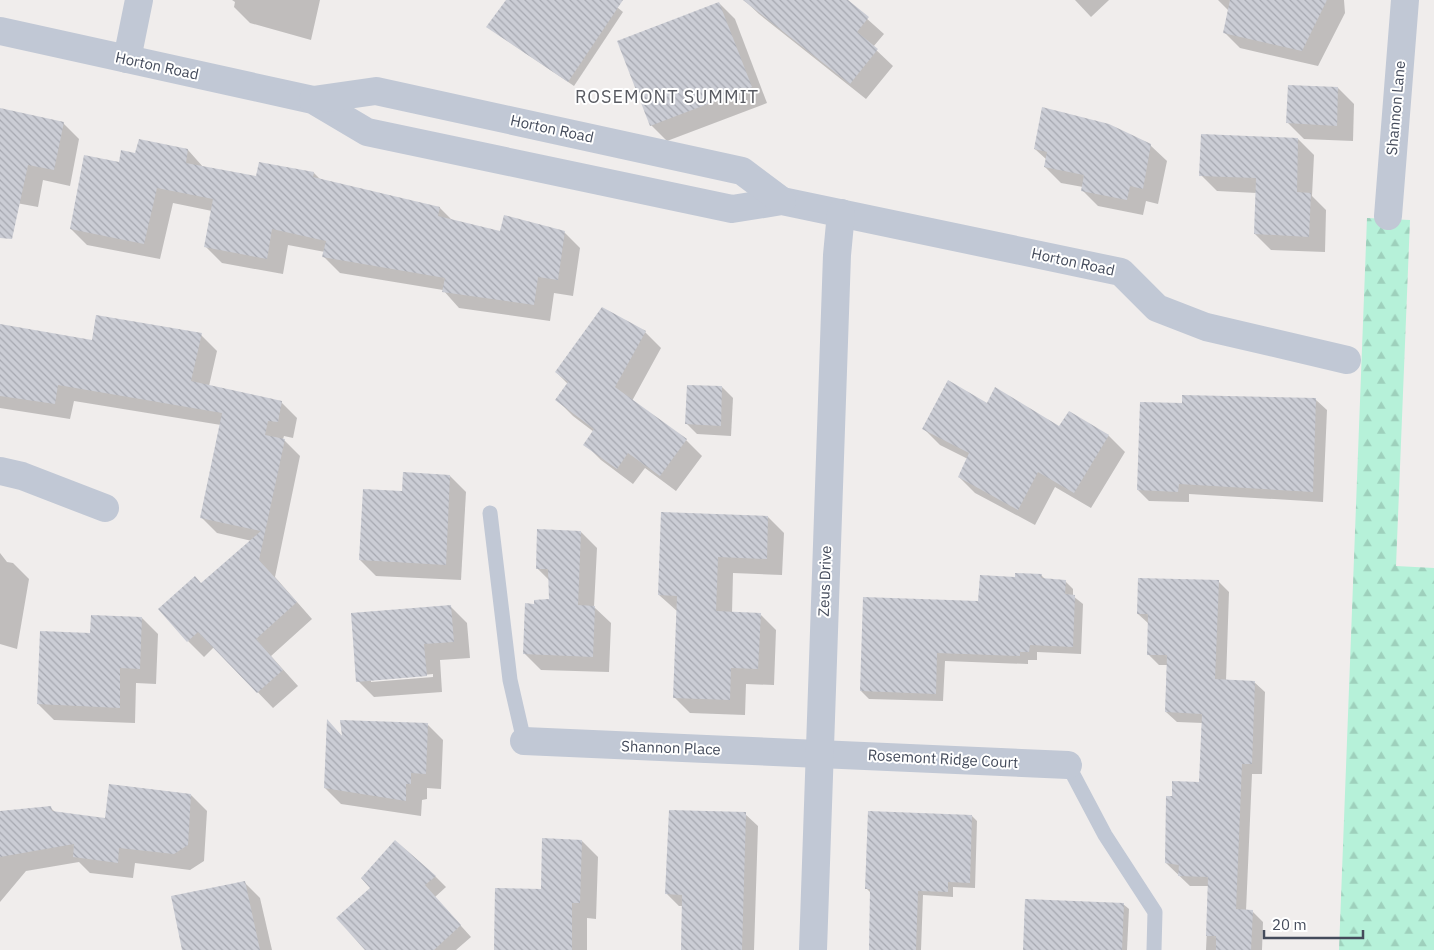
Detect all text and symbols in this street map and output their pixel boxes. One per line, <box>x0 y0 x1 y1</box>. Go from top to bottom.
street label: Horton Road <box>114 47 201 84</box>
street label: Shannon Lane <box>1382 60 1409 156</box>
district label: ROSEMONT SUMMIT <box>575 85 759 108</box>
street label: Horton Road <box>509 110 596 147</box>
street label: Horton Road <box>1030 243 1117 280</box>
street label: Zeus Drive <box>814 545 835 617</box>
street label: Shannon Place <box>621 736 721 759</box>
street label: Rosemont Ridge Court <box>867 745 1019 772</box>
scale bar <box>1264 908 1363 940</box>
text: 20 m <box>1272 915 1307 934</box>

